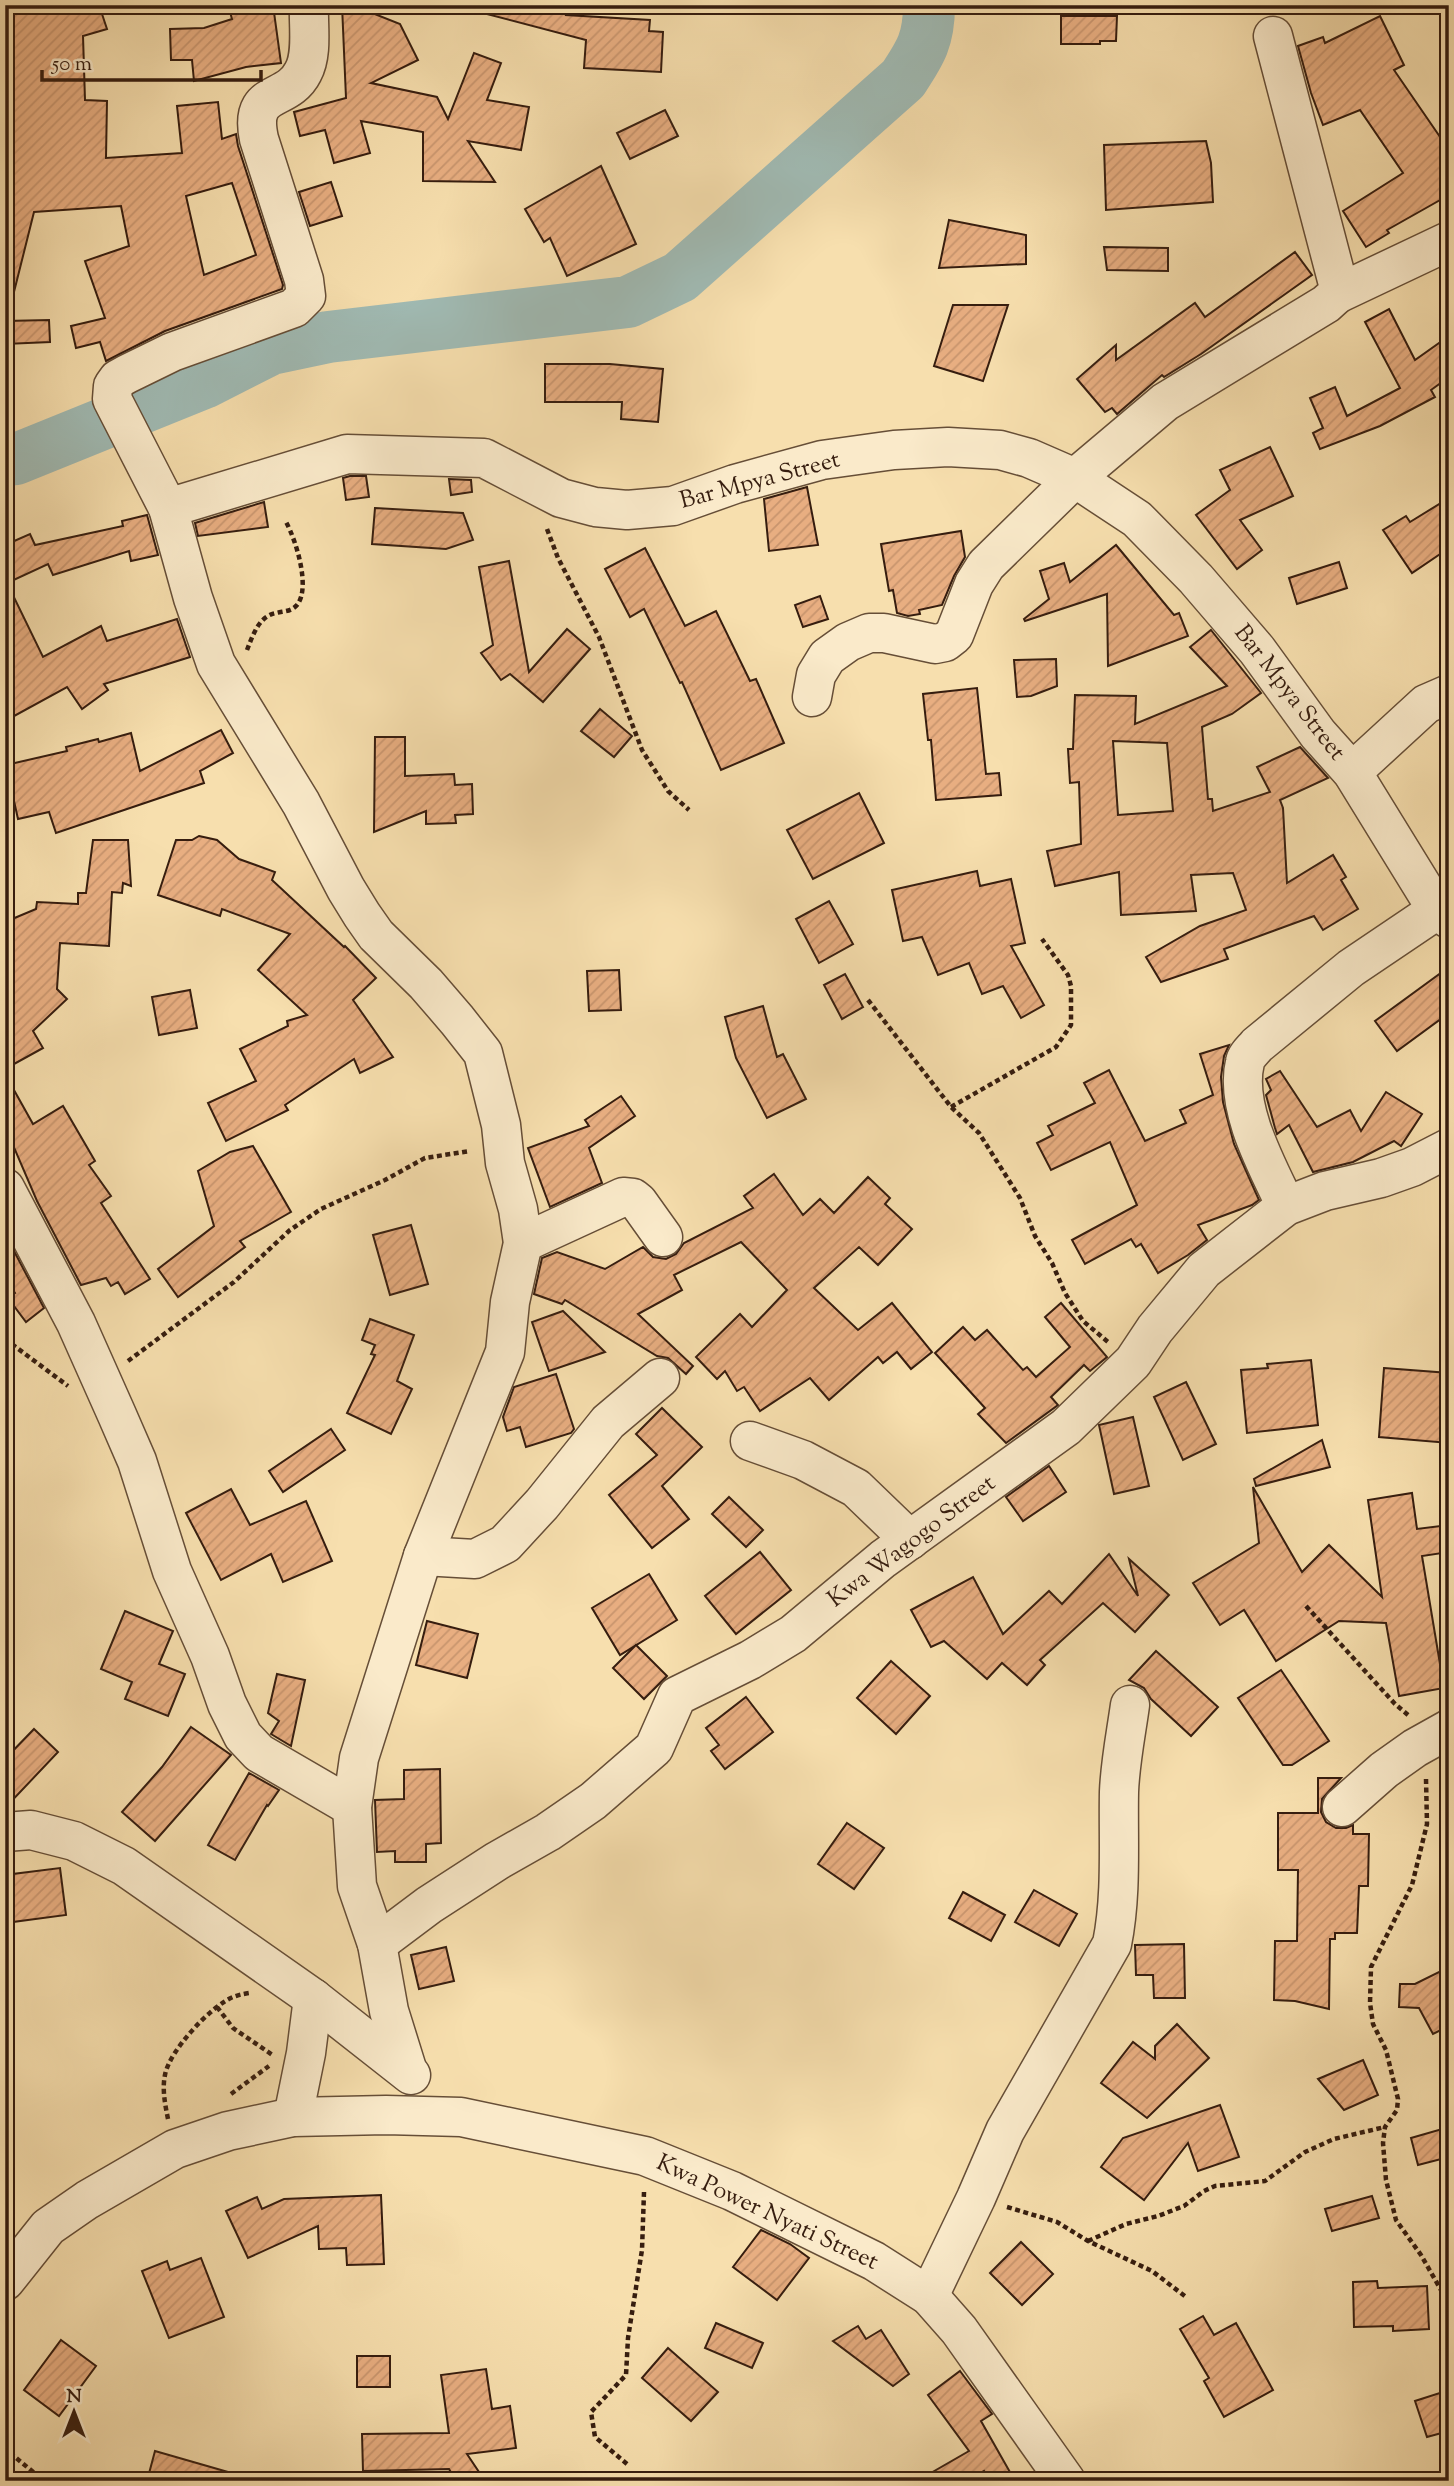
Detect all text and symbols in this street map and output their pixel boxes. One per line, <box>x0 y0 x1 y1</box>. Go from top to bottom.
scale bar <box>42 38 261 82</box>
text: 50 m <box>51 50 92 80</box>
street label: Bar Mpya Street <box>676 443 844 519</box>
street label: Bar Mpya Street <box>1225 618 1353 768</box>
street label: Kwa Wagogo Street <box>821 1467 1003 1617</box>
street label: Kwa Power Nyati Street <box>650 2147 884 2279</box>
north arrow <box>38 2378 108 2448</box>
text: N <box>66 2384 82 2411</box>

